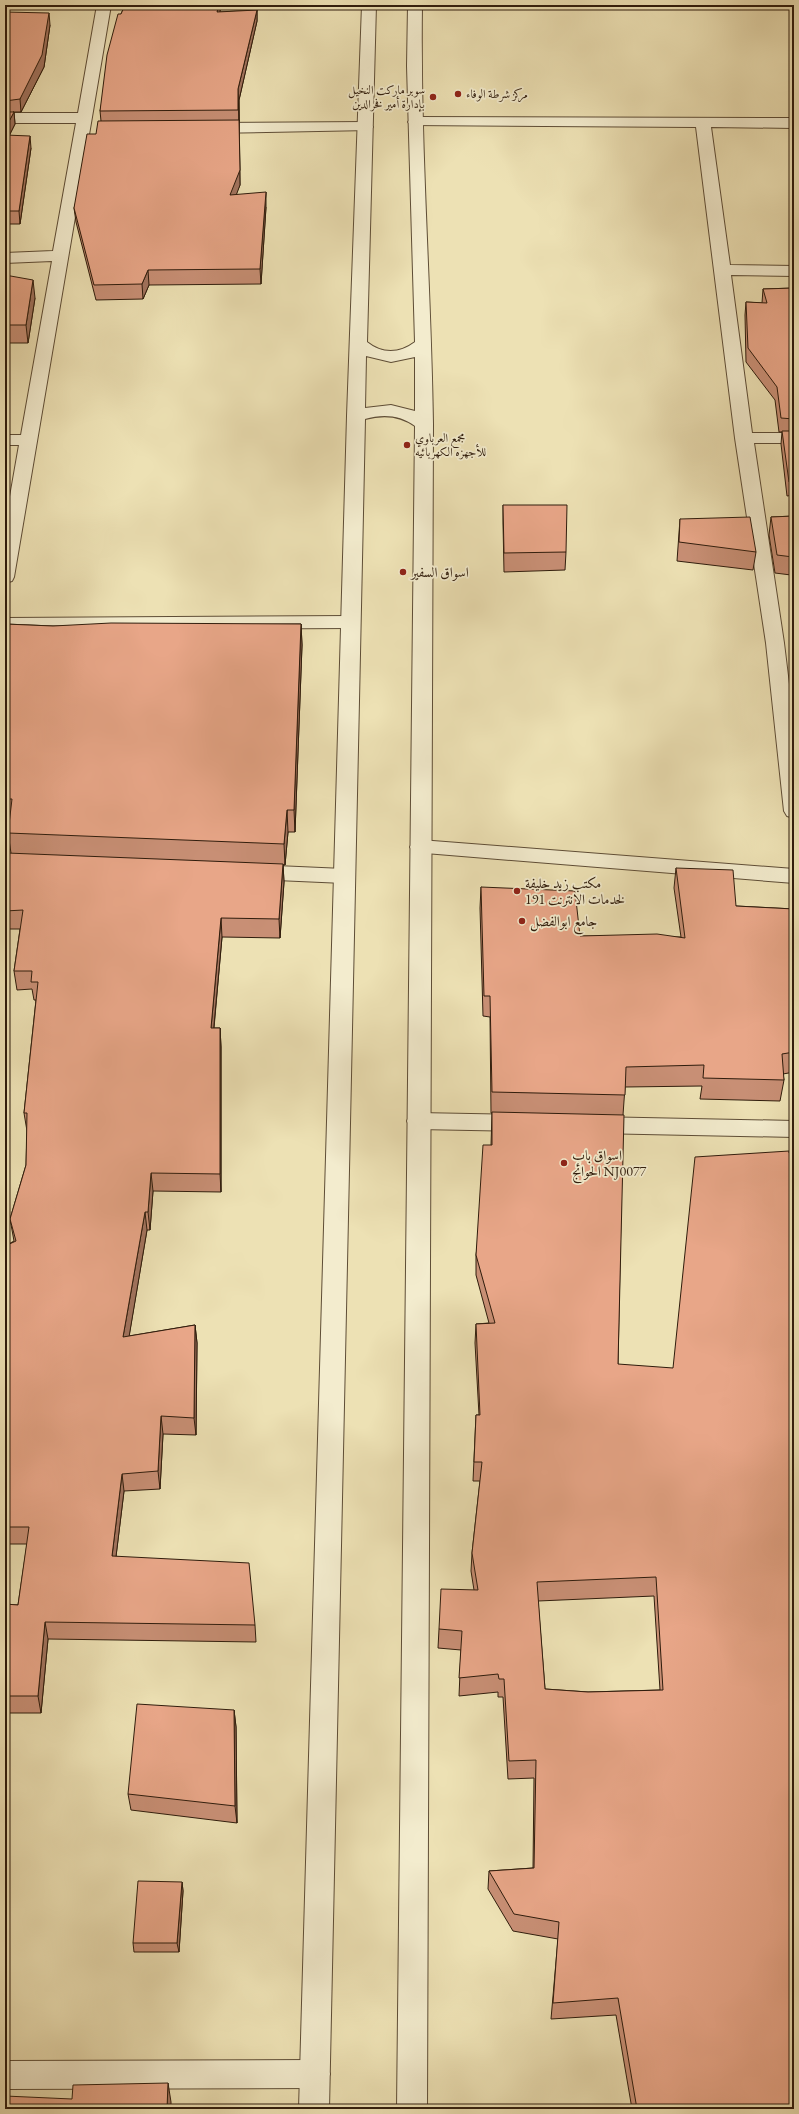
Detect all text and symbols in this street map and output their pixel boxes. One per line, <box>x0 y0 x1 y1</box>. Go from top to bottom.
place label: سوبر ماركت النخيل بإدارة أمير فخرالدين <box>348 82 425 112</box>
place label: مركز شرطة الوفاء <box>466 86 528 103</box>
marker: مركز شرطة الوفاء <box>453 89 463 99</box>
marker: سوبر ماركت النخيل بإدارة أمير فخرالدين <box>428 92 438 102</box>
place label: مجمع العرباوي للأجهزه الكهربائيه <box>415 430 486 460</box>
marker: مجمع العرباوي للأجهزه الكهربائيه <box>402 440 412 450</box>
place label: اسواق السفير <box>409 563 469 581</box>
marker: اسواق السفير <box>398 567 408 577</box>
place label: مكتب زيد خليفة لخدمات الانترنت 191 <box>525 874 625 908</box>
marker: مكتب زيد خليفة لخدمات الانترنت 191 <box>512 886 522 896</box>
place label: جامع ابوالفضل <box>530 912 597 935</box>
marker: جامع ابوالفضل <box>517 916 527 926</box>
place label: اسواق باب الحوائج NJ0077 <box>572 1146 647 1184</box>
marker: اسواق باب الحوائج NJ0077 <box>559 1158 569 1168</box>

